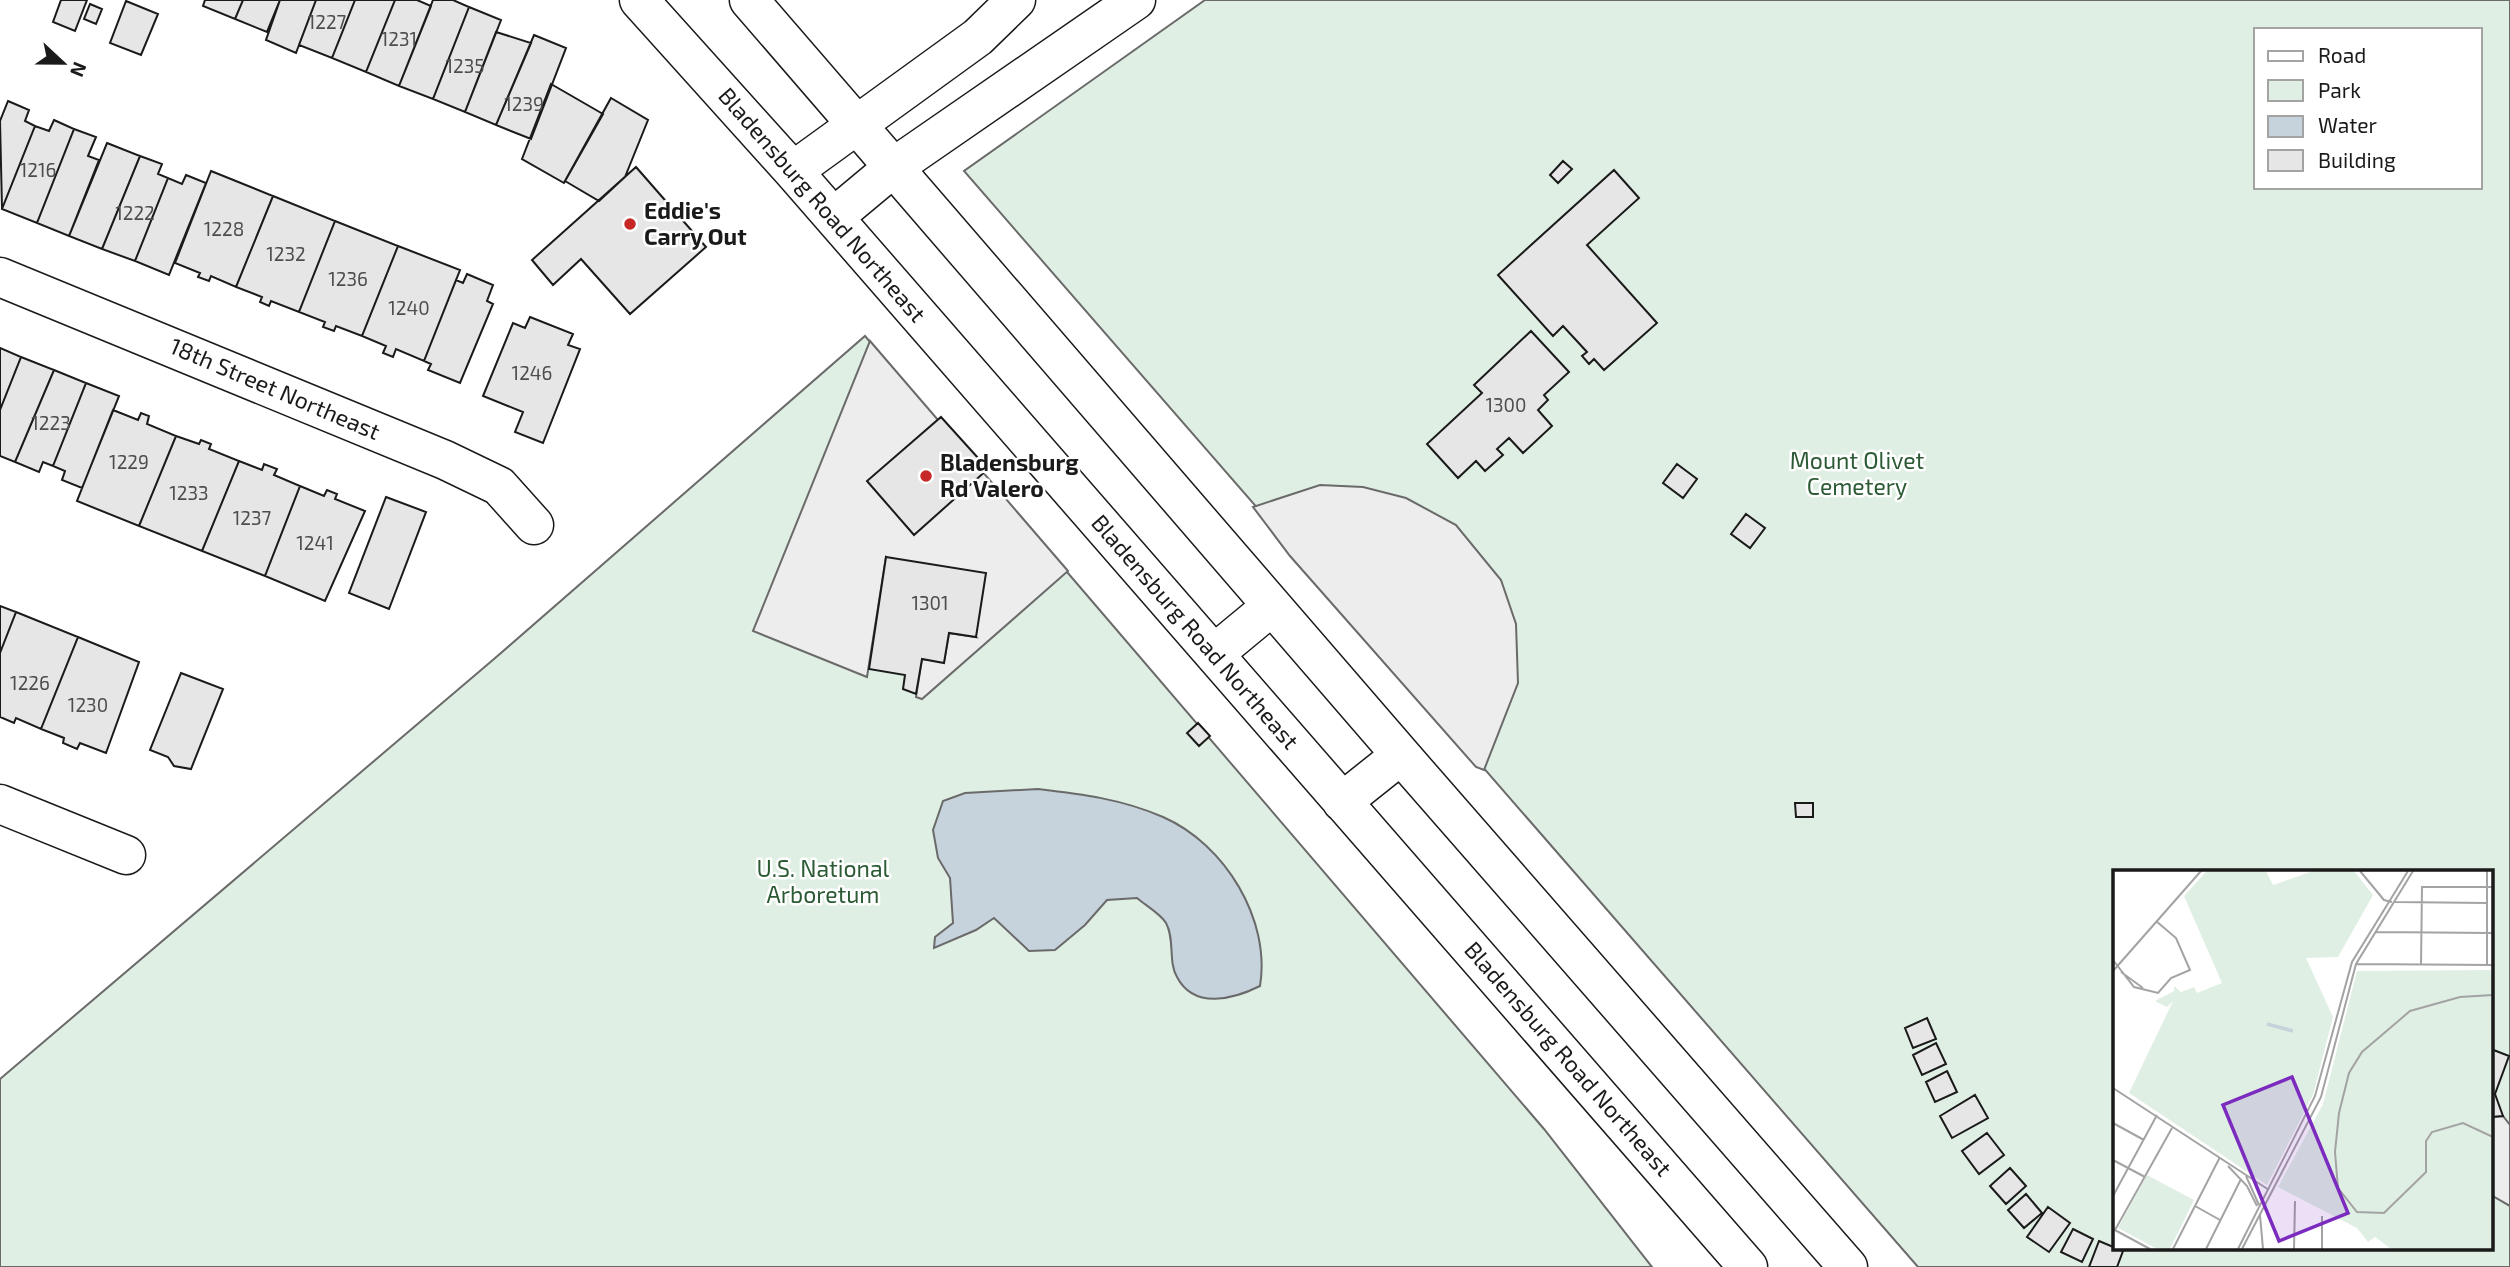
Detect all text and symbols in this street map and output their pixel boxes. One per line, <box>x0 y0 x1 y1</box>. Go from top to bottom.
house number: 1227 <box>308 10 347 33</box>
house number: 1231 <box>381 27 417 50</box>
north arrow <box>28 28 98 98</box>
legend <box>2254 28 2482 189</box>
text: Road <box>2318 42 2366 67</box>
house number: 1235 <box>446 54 485 77</box>
text: N <box>66 59 92 80</box>
text: Park <box>2318 77 2361 102</box>
street label: Bladensburg Road Northeast <box>713 81 932 328</box>
house number: 1239 <box>504 92 544 115</box>
text: Water <box>2318 112 2377 137</box>
text: Building <box>2318 147 2396 172</box>
house number: 1216 <box>20 158 56 181</box>
place label: Eddie's Carry Out <box>644 196 747 250</box>
house number: 1222 <box>115 201 155 224</box>
marker: Eddie's Carry Out <box>622 216 638 232</box>
house number: 1228 <box>204 217 244 240</box>
house number: 1232 <box>266 242 306 265</box>
house number: 1236 <box>328 267 368 290</box>
house number: 1240 <box>388 296 430 319</box>
street label: 18th Street Northeast <box>166 331 385 445</box>
house number: 1246 <box>512 361 552 384</box>
house number: 1300 <box>1485 393 1527 416</box>
house number: 1223 <box>31 411 71 434</box>
park label: Mount Olivet Cemetery <box>1790 446 1925 500</box>
place label: Bladensburg Rd Valero <box>940 448 1079 502</box>
house number: 1229 <box>109 450 149 473</box>
marker: Bladensburg Rd Valero <box>918 468 934 484</box>
house number: 1233 <box>169 481 209 504</box>
house number: 1237 <box>233 506 272 529</box>
street label: Bladensburg Road Northeast <box>1086 508 1305 755</box>
house number: 1241 <box>296 531 334 554</box>
house number: 1301 <box>911 591 949 614</box>
house number: 1226 <box>10 671 50 694</box>
house number: 1230 <box>68 693 108 716</box>
park label: U.S. National Arboretum <box>757 854 890 908</box>
inset map <box>2113 870 2492 1250</box>
street label: Bladensburg Road Northeast <box>1459 935 1678 1182</box>

